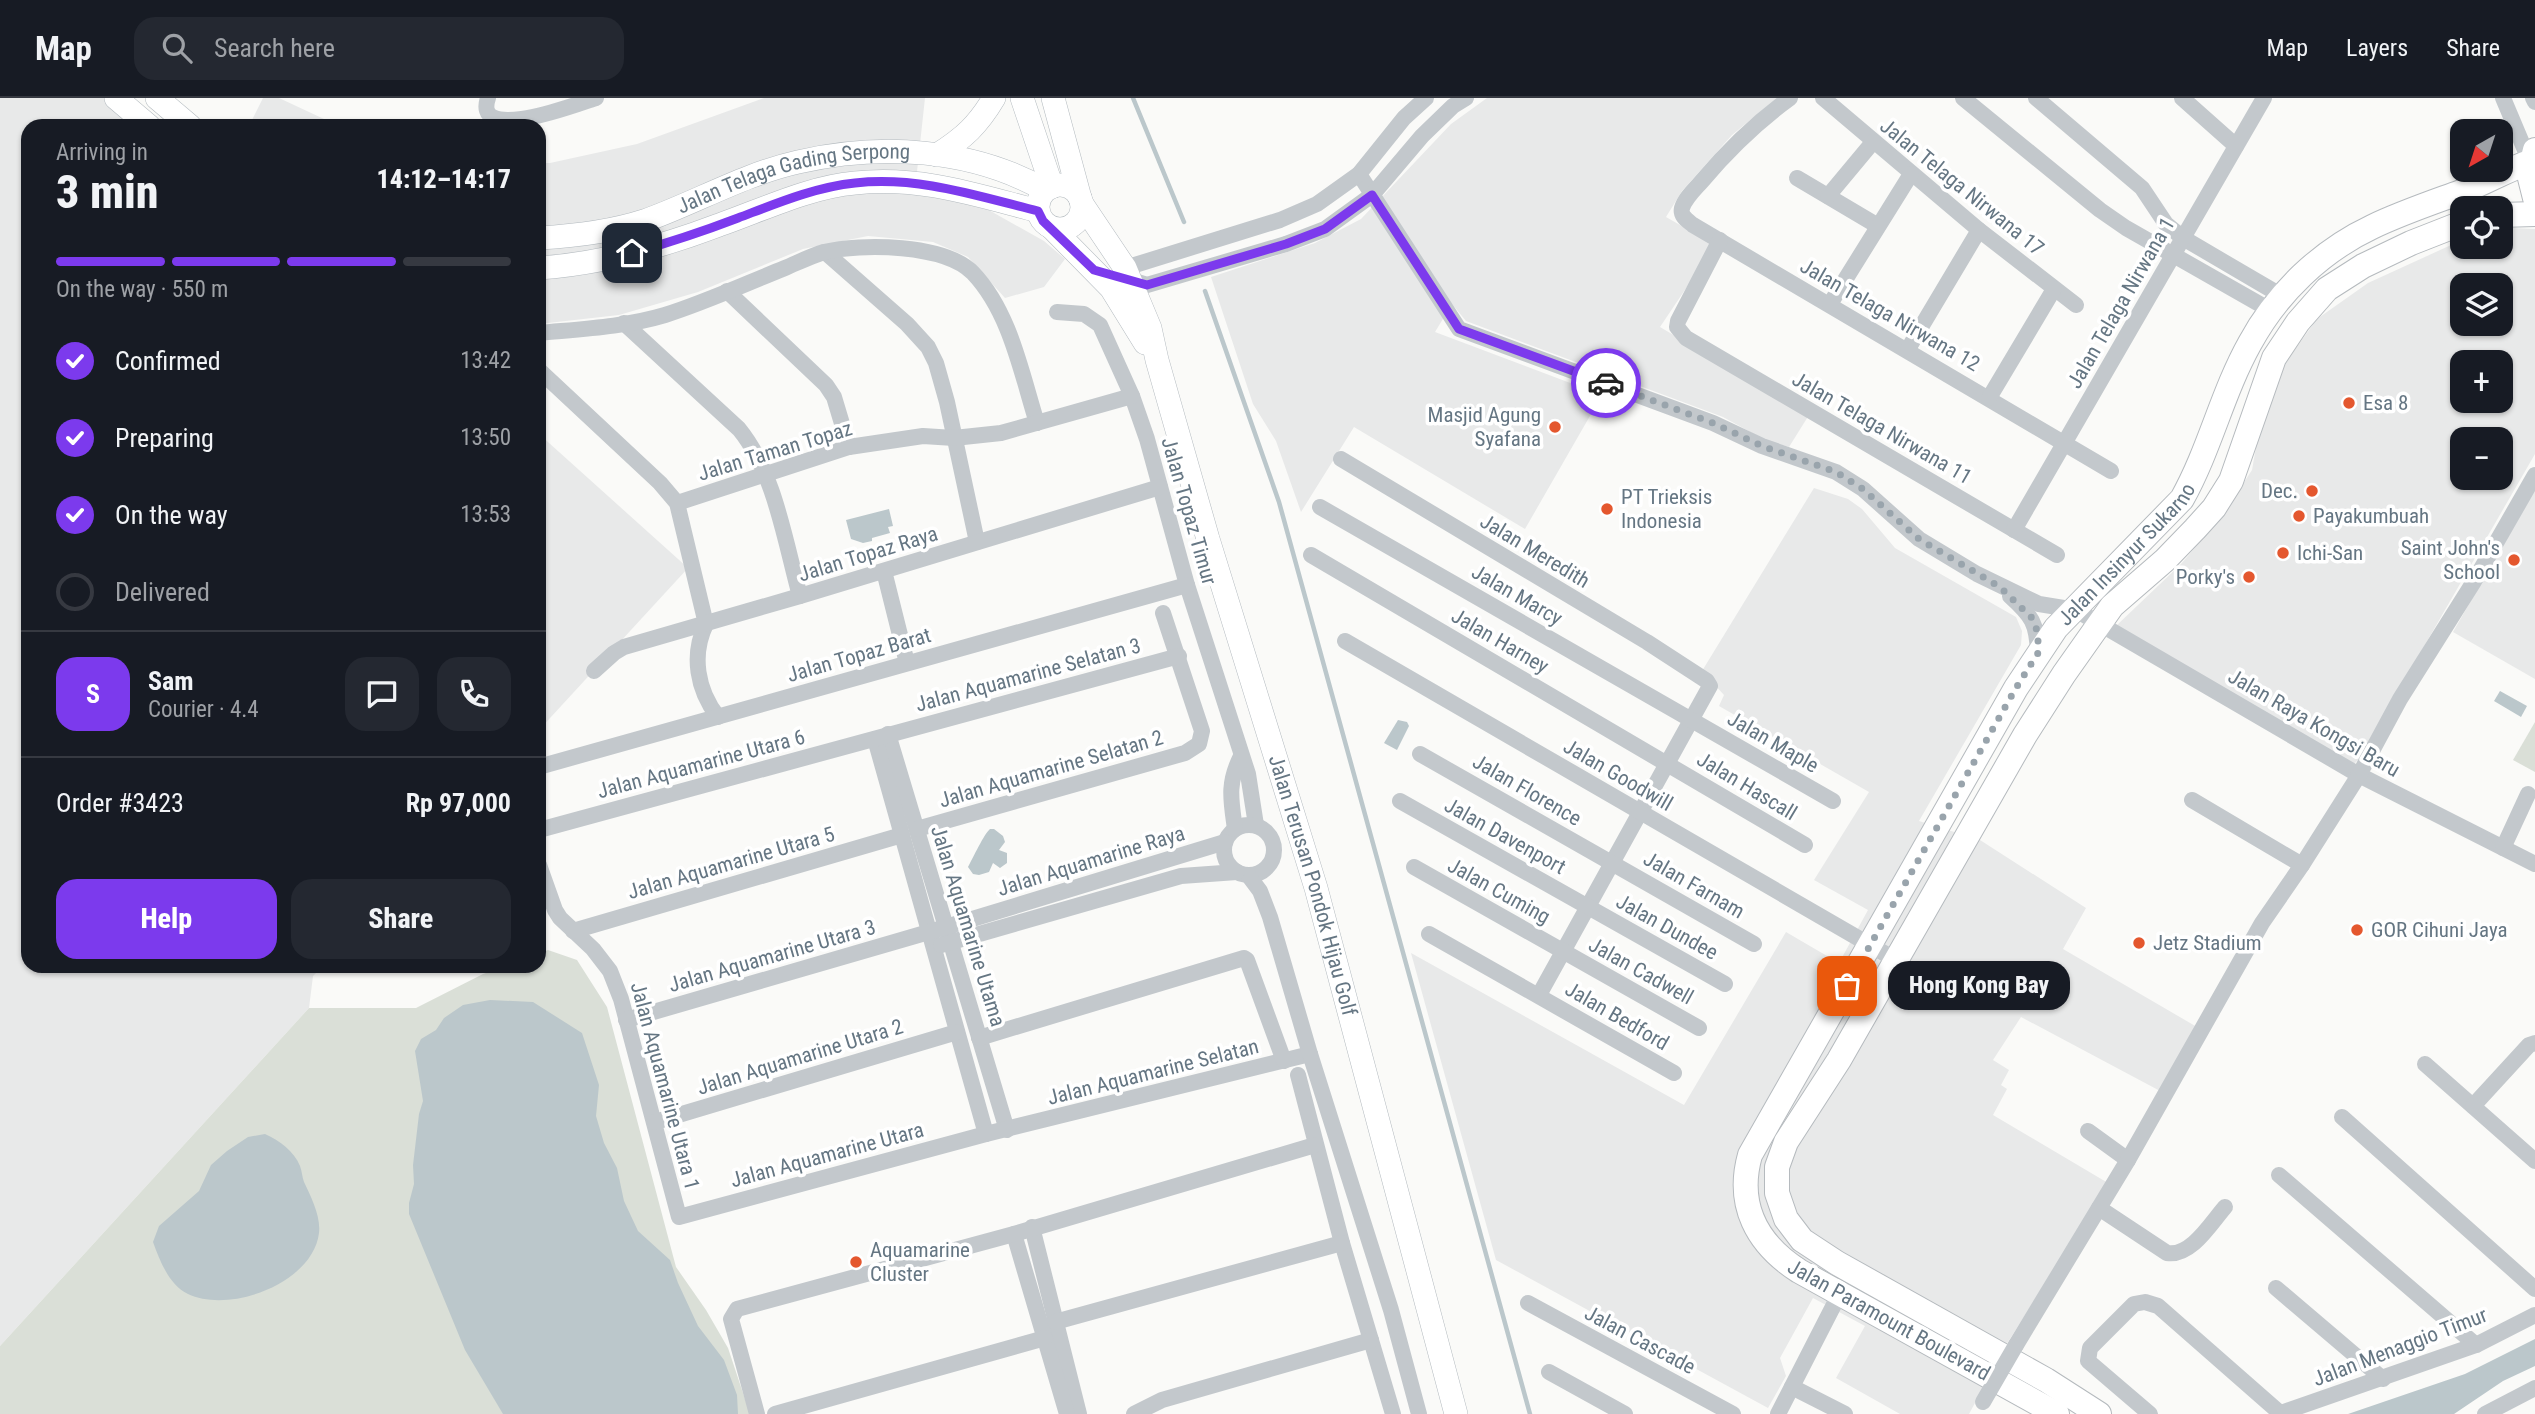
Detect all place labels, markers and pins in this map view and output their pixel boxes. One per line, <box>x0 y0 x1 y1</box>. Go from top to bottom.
pin <box>602 223 662 283</box>
place label: Esa 8 <box>2363 391 2408 415</box>
marker: Esa 8 <box>2341 395 2357 411</box>
place label: Masjid Agung Syafana <box>1428 403 1541 451</box>
marker: Masjid Agung Syafana <box>1547 419 1563 435</box>
place label: Dec. <box>2261 479 2298 503</box>
marker: Dec. <box>2304 483 2320 499</box>
place label: PT Trieksis Indonesia <box>1621 485 1712 533</box>
marker: PT Trieksis Indonesia <box>1599 501 1615 517</box>
place label: Payakumbuah <box>2313 504 2429 528</box>
marker: Payakumbuah <box>2291 508 2307 524</box>
place label: Saint John's School <box>2401 536 2500 584</box>
place label: Ichi-San <box>2297 541 2363 565</box>
marker: Ichi-San <box>2275 545 2291 561</box>
marker: Saint John's School <box>2506 552 2522 568</box>
place label: Porky's <box>2176 565 2235 589</box>
marker: Porky's <box>2241 569 2257 585</box>
place label: GOR Cihuni Jaya <box>2371 918 2508 942</box>
marker: GOR Cihuni Jaya <box>2349 922 2365 938</box>
place label: Jetz Stadium <box>2153 931 2262 955</box>
marker: Jetz Stadium <box>2131 935 2147 951</box>
pin <box>1817 956 1877 1016</box>
callout: Hong Kong Bay <box>1889 962 2071 1010</box>
place label: Aquamarine Cluster <box>870 1238 970 1286</box>
marker: Aquamarine Cluster <box>848 1254 864 1270</box>

